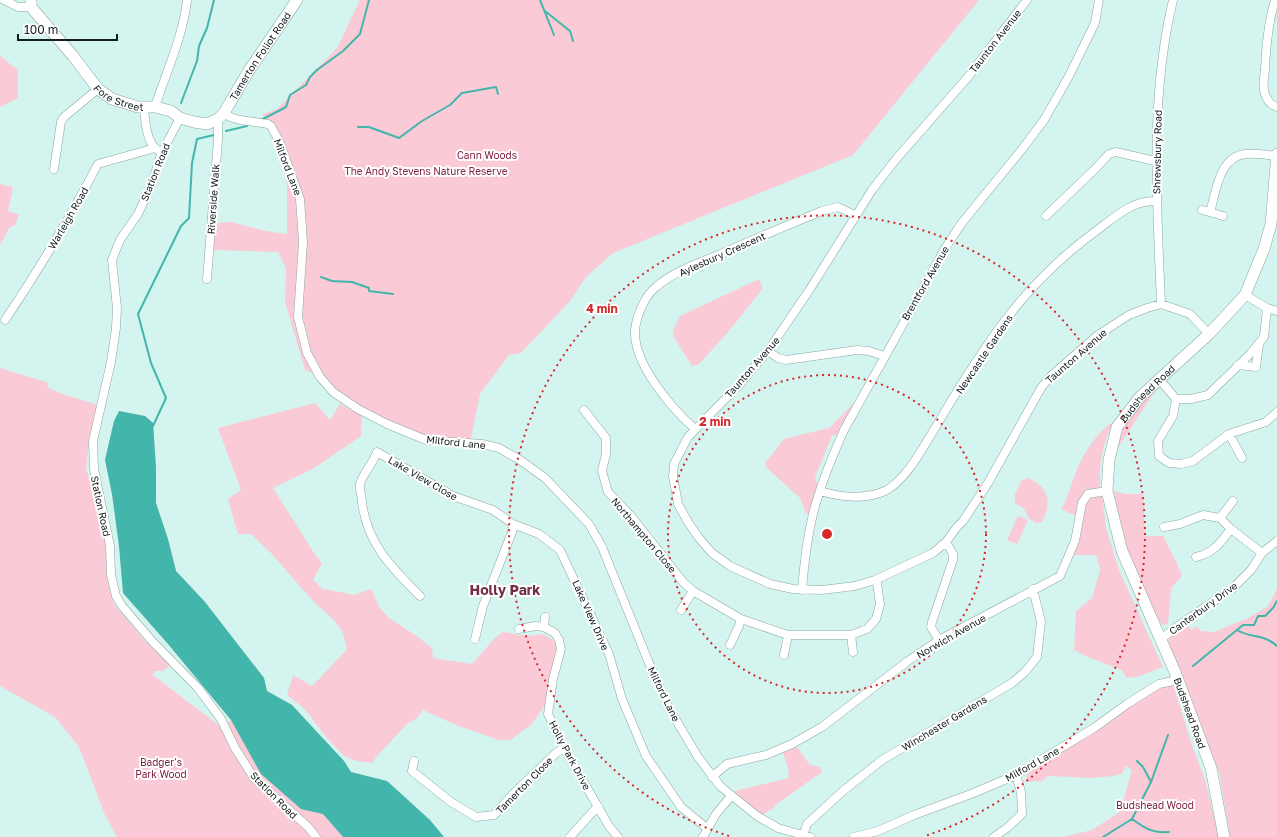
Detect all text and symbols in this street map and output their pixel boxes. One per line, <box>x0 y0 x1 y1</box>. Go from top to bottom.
street label: Taunton Avenue <box>967 7 1024 75</box>
street label: Tamerton Foliot Road <box>227 9 293 102</box>
scale bar <box>18 16 117 42</box>
text: 100 m <box>24 22 58 37</box>
street label: Fore Street <box>91 82 143 113</box>
street label: Shrewsbury Road <box>1150 110 1164 194</box>
street label: Milford Lane <box>272 137 304 197</box>
street label: Station Road <box>138 141 172 203</box>
park label: Cann Woods <box>457 149 517 161</box>
street label: Riverside Walk <box>205 163 221 235</box>
park label: The Andy Stevens Nature Reserve <box>345 165 508 177</box>
street label: Warleigh Road <box>45 185 91 251</box>
street label: Aylesbury Crescent <box>677 230 767 278</box>
street label: Brentford Avenue <box>899 244 951 322</box>
text: 4 min <box>586 301 618 316</box>
street label: Newcastle Gardens <box>953 312 1015 396</box>
street label: Taunton Avenue <box>1043 326 1109 386</box>
street label: Taunton Avenue <box>722 334 782 400</box>
street label: Budshead Road <box>1117 362 1177 424</box>
text: 2 min <box>699 414 731 429</box>
street label: Milford Lane <box>426 433 486 451</box>
street label: Lake View Close <box>386 453 460 503</box>
street label: Station Road <box>89 475 113 537</box>
street label: Northampton Close <box>609 495 679 575</box>
centre of rings <box>820 527 834 541</box>
street label: Lake View Drive <box>570 578 612 652</box>
street label: Canterbury Drive <box>1167 579 1240 637</box>
district label: Holly Park <box>470 581 540 598</box>
street label: Norwich Avenue <box>914 611 988 661</box>
street label: Milford Lane <box>646 665 683 724</box>
street label: Budshead Road <box>1172 676 1208 750</box>
street label: Winchester Gardens <box>899 693 989 753</box>
street label: Holly Park Drive <box>547 718 593 792</box>
street label: Milford Lane <box>1003 744 1061 784</box>
street label: Tamerton Close <box>493 754 555 816</box>
park label: Badger's Park Wood <box>135 756 187 780</box>
street label: Station Road <box>248 769 300 821</box>
park label: Budshead Wood <box>1116 799 1194 811</box>

